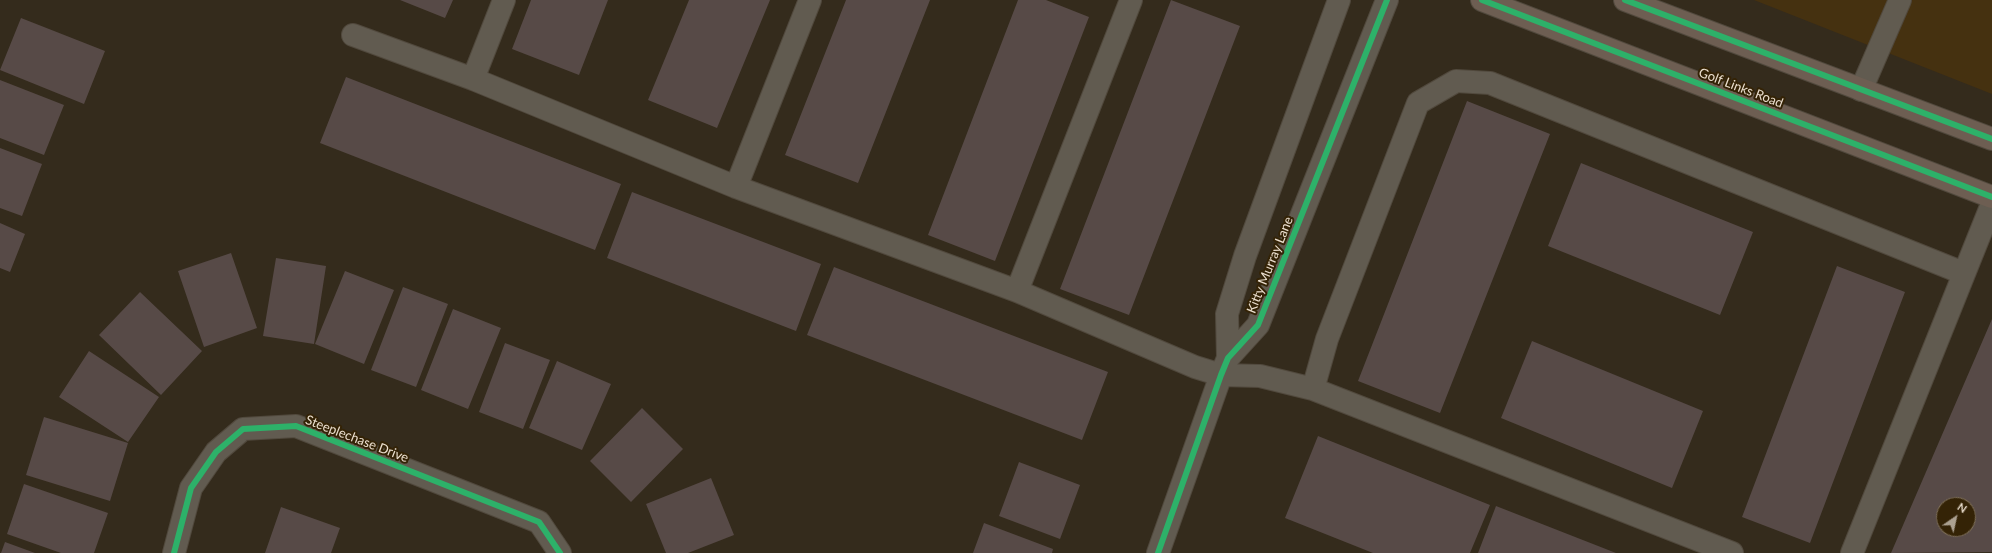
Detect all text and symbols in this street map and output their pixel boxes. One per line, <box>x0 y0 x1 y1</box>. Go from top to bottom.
street label: Golf Links Road <box>1697 65 1785 111</box>
street label: Kitty Murray Lane <box>1244 214 1296 316</box>
street label: Steeplechase Drive <box>303 412 411 466</box>
north arrow <box>1936 497 1976 537</box>
text: N <box>1955 500 1970 515</box>

